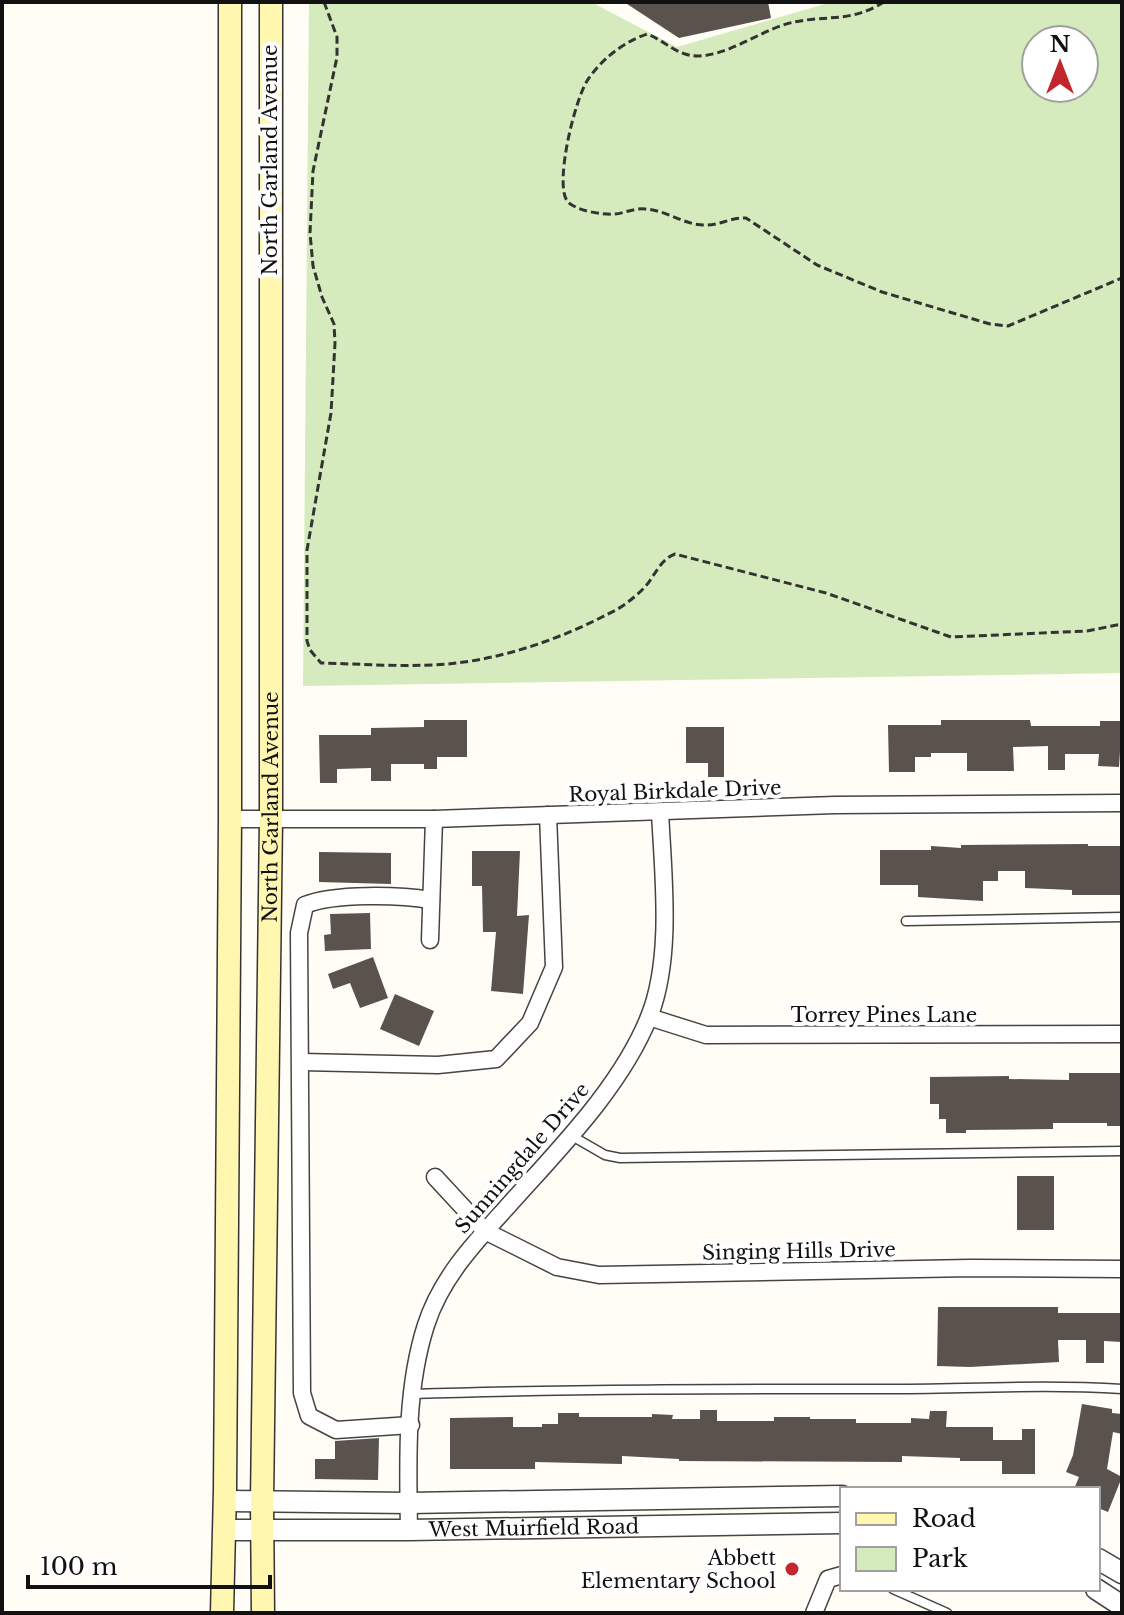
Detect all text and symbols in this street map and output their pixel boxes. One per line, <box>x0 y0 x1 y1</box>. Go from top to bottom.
north arrow <box>1020 24 1100 104</box>
text: N <box>1050 31 1071 58</box>
street label: North Garland Avenue <box>258 44 282 276</box>
street label: North Garland Avenue <box>258 691 283 923</box>
street label: Royal Birkdale Drive <box>568 775 782 807</box>
street label: Torrey Pines Lane <box>791 1003 977 1027</box>
street label: Sunningdale Drive <box>450 1078 594 1238</box>
street label: Singing Hills Drive <box>702 1237 896 1265</box>
legend <box>840 1487 1100 1591</box>
text: Road <box>912 1504 976 1533</box>
street label: West Muirfield Road <box>428 1514 639 1542</box>
scale bar <box>28 1539 270 1589</box>
text: Park <box>912 1544 968 1573</box>
place label: Abbett Elementary School <box>581 1546 776 1593</box>
text: 100 m <box>40 1552 118 1581</box>
marker: Abbett Elementary School <box>783 1560 801 1578</box>

